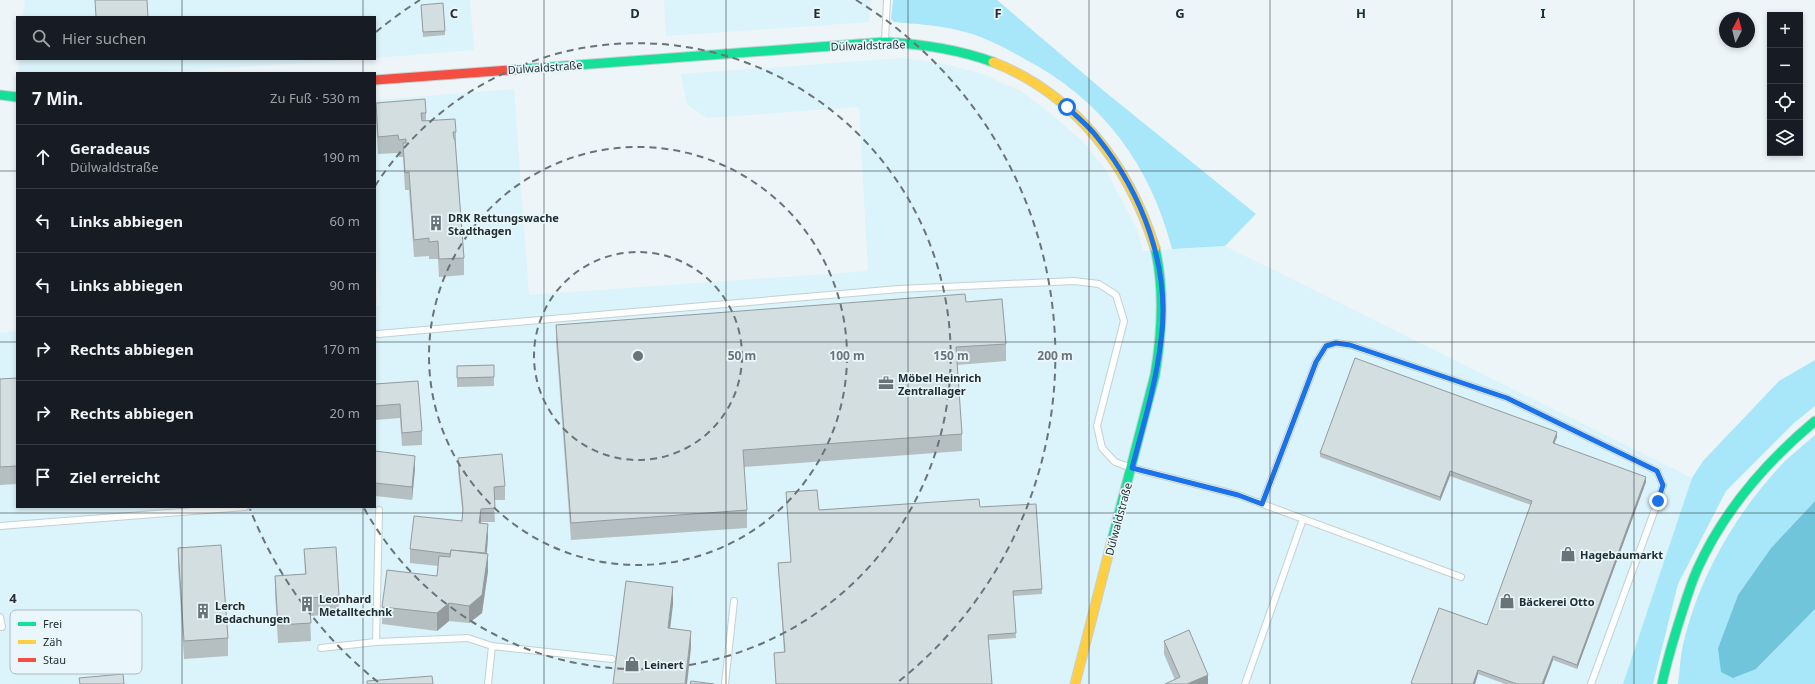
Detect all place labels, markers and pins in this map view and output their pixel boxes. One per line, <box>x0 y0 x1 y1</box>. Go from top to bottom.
place label: DRK Rettungswache Stadthagen <box>448 210 559 238</box>
building icon: DRK Rettungswache Stadthagen <box>427 214 445 232</box>
centre of rings <box>631 349 645 363</box>
place label: Möbel Heinrich Zentrallager <box>898 370 981 398</box>
office icon: Möbel Heinrich Zentrallager <box>877 374 895 392</box>
shop icon: Hagebaumarkt <box>1559 545 1577 563</box>
place label: Hagebaumarkt <box>1580 547 1663 562</box>
place label: Leonhard Metalltechnk <box>319 591 392 619</box>
shop icon: Bäckerei Otto <box>1498 592 1516 610</box>
place label: Bäckerei Otto <box>1519 594 1595 609</box>
building icon: Leonhard Metalltechnk <box>298 595 316 613</box>
place label: Lerch Bedachungen <box>215 598 290 626</box>
building icon: Lerch Bedachungen <box>194 602 212 620</box>
shop icon: Leinert <box>623 655 641 673</box>
place label: Leinert <box>644 657 684 672</box>

